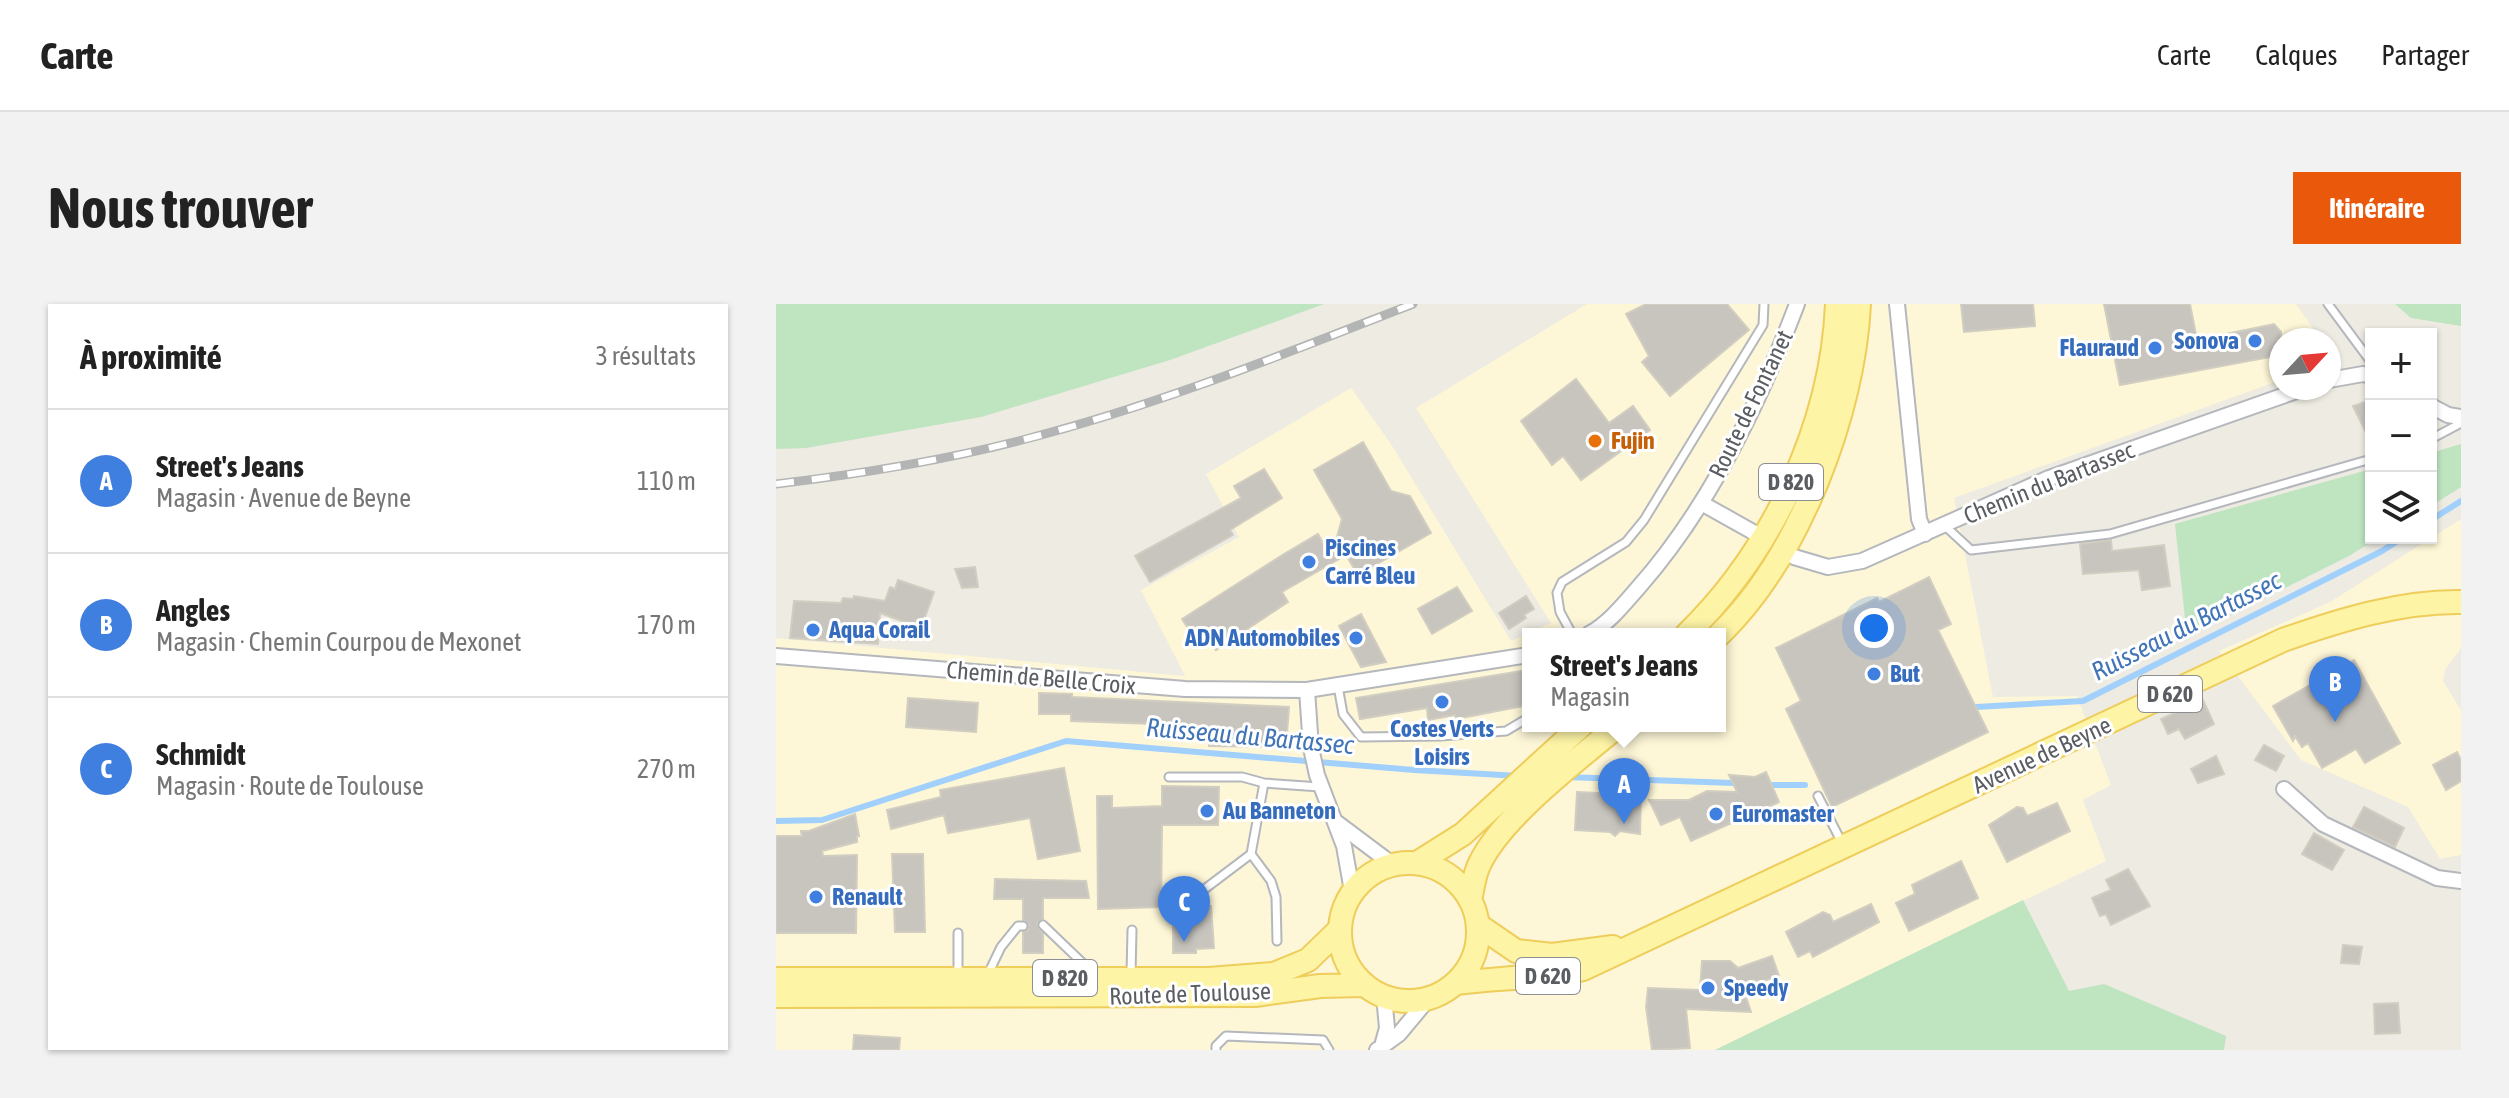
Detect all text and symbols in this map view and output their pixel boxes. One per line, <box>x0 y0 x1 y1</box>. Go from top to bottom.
text: Carte <box>40 34 113 77</box>
text: Carte <box>2157 39 2211 71</box>
text: Calques <box>2255 39 2337 71</box>
text: Partager <box>2381 39 2469 71</box>
button: Itinéraire <box>2293 172 2461 244</box>
text: Nous trouver <box>48 176 312 240</box>
street label: Route de Fontanet <box>1703 325 1798 482</box>
place label: Sonova <box>2174 327 2239 354</box>
north arrow <box>2269 328 2341 400</box>
map controls <box>2365 328 2437 544</box>
button: + <box>2365 328 2437 400</box>
marker: Sonova <box>2246 332 2264 350</box>
place label: Flauraud <box>2059 334 2139 361</box>
text: À proximité <box>80 337 222 376</box>
marker: Flauraud <box>2146 339 2164 357</box>
text: 3 résultats <box>596 341 696 371</box>
button: − <box>2365 400 2437 472</box>
place label: Fujin <box>1611 427 1655 454</box>
marker: Fujin <box>1586 432 1604 450</box>
street label: Chemin du Bartassec <box>1960 436 2138 529</box>
text: Street's Jeans <box>156 449 304 483</box>
road number: D 820 <box>1759 464 1823 500</box>
text: A <box>100 466 112 496</box>
text: 110 m <box>637 466 696 496</box>
button: layers <box>2365 472 2437 544</box>
text: Magasin · Avenue de Beyne <box>156 483 411 513</box>
place label: Piscines Carré Bleu <box>1325 534 1415 589</box>
marker: Piscines Carré Bleu <box>1300 553 1318 571</box>
water label: Ruisseau du Bartassec <box>2086 565 2287 687</box>
text: Angles <box>156 593 230 627</box>
your location <box>1854 608 1894 648</box>
text: B <box>100 610 112 640</box>
text: 170 m <box>637 610 696 640</box>
place label: Aqua Corail <box>828 616 931 643</box>
marker: Aqua Corail <box>804 621 822 639</box>
place label: ADN Automobiles <box>1184 624 1341 651</box>
text: Magasin · Chemin Courpou de Mexonet <box>156 627 522 657</box>
popup <box>1522 628 1726 732</box>
marker: ADN Automobiles <box>1347 629 1365 647</box>
text: Street's Jeans <box>1550 648 1698 682</box>
street label: Chemin de Belle Croix <box>945 656 1137 699</box>
pin: B <box>2309 656 2361 722</box>
place label: But <box>1890 660 1920 687</box>
marker: But <box>1865 665 1883 683</box>
road number: D 620 <box>2138 676 2202 712</box>
text: Magasin <box>1550 682 1630 712</box>
marker: Costes Verts Loisirs <box>1433 693 1451 711</box>
street label: Avenue de Beyne <box>1968 711 2115 798</box>
water label: Ruisseau du Bartassec <box>1145 712 1356 760</box>
place label: Costes Verts Loisirs <box>1390 715 1495 770</box>
text: Schmidt <box>156 737 246 771</box>
text: C <box>100 754 112 784</box>
text: 270 m <box>637 754 696 784</box>
pin: A <box>1598 758 1650 824</box>
text: Magasin · Route de Toulouse <box>156 771 424 801</box>
place label: Au Banneton <box>1222 797 1336 824</box>
place label: Euromaster <box>1732 800 1835 827</box>
marker: Au Banneton <box>1198 802 1216 820</box>
marker: Euromaster <box>1707 805 1725 823</box>
pin: C <box>1158 876 1210 942</box>
place label: Renault <box>832 883 903 910</box>
marker: Renault <box>807 888 825 906</box>
road number: D 620 <box>1516 958 1580 994</box>
road number: D 820 <box>1033 960 1097 996</box>
place label: Speedy <box>1724 974 1788 1001</box>
street label: Route de Toulouse <box>1109 977 1271 1010</box>
marker: Speedy <box>1699 979 1717 997</box>

